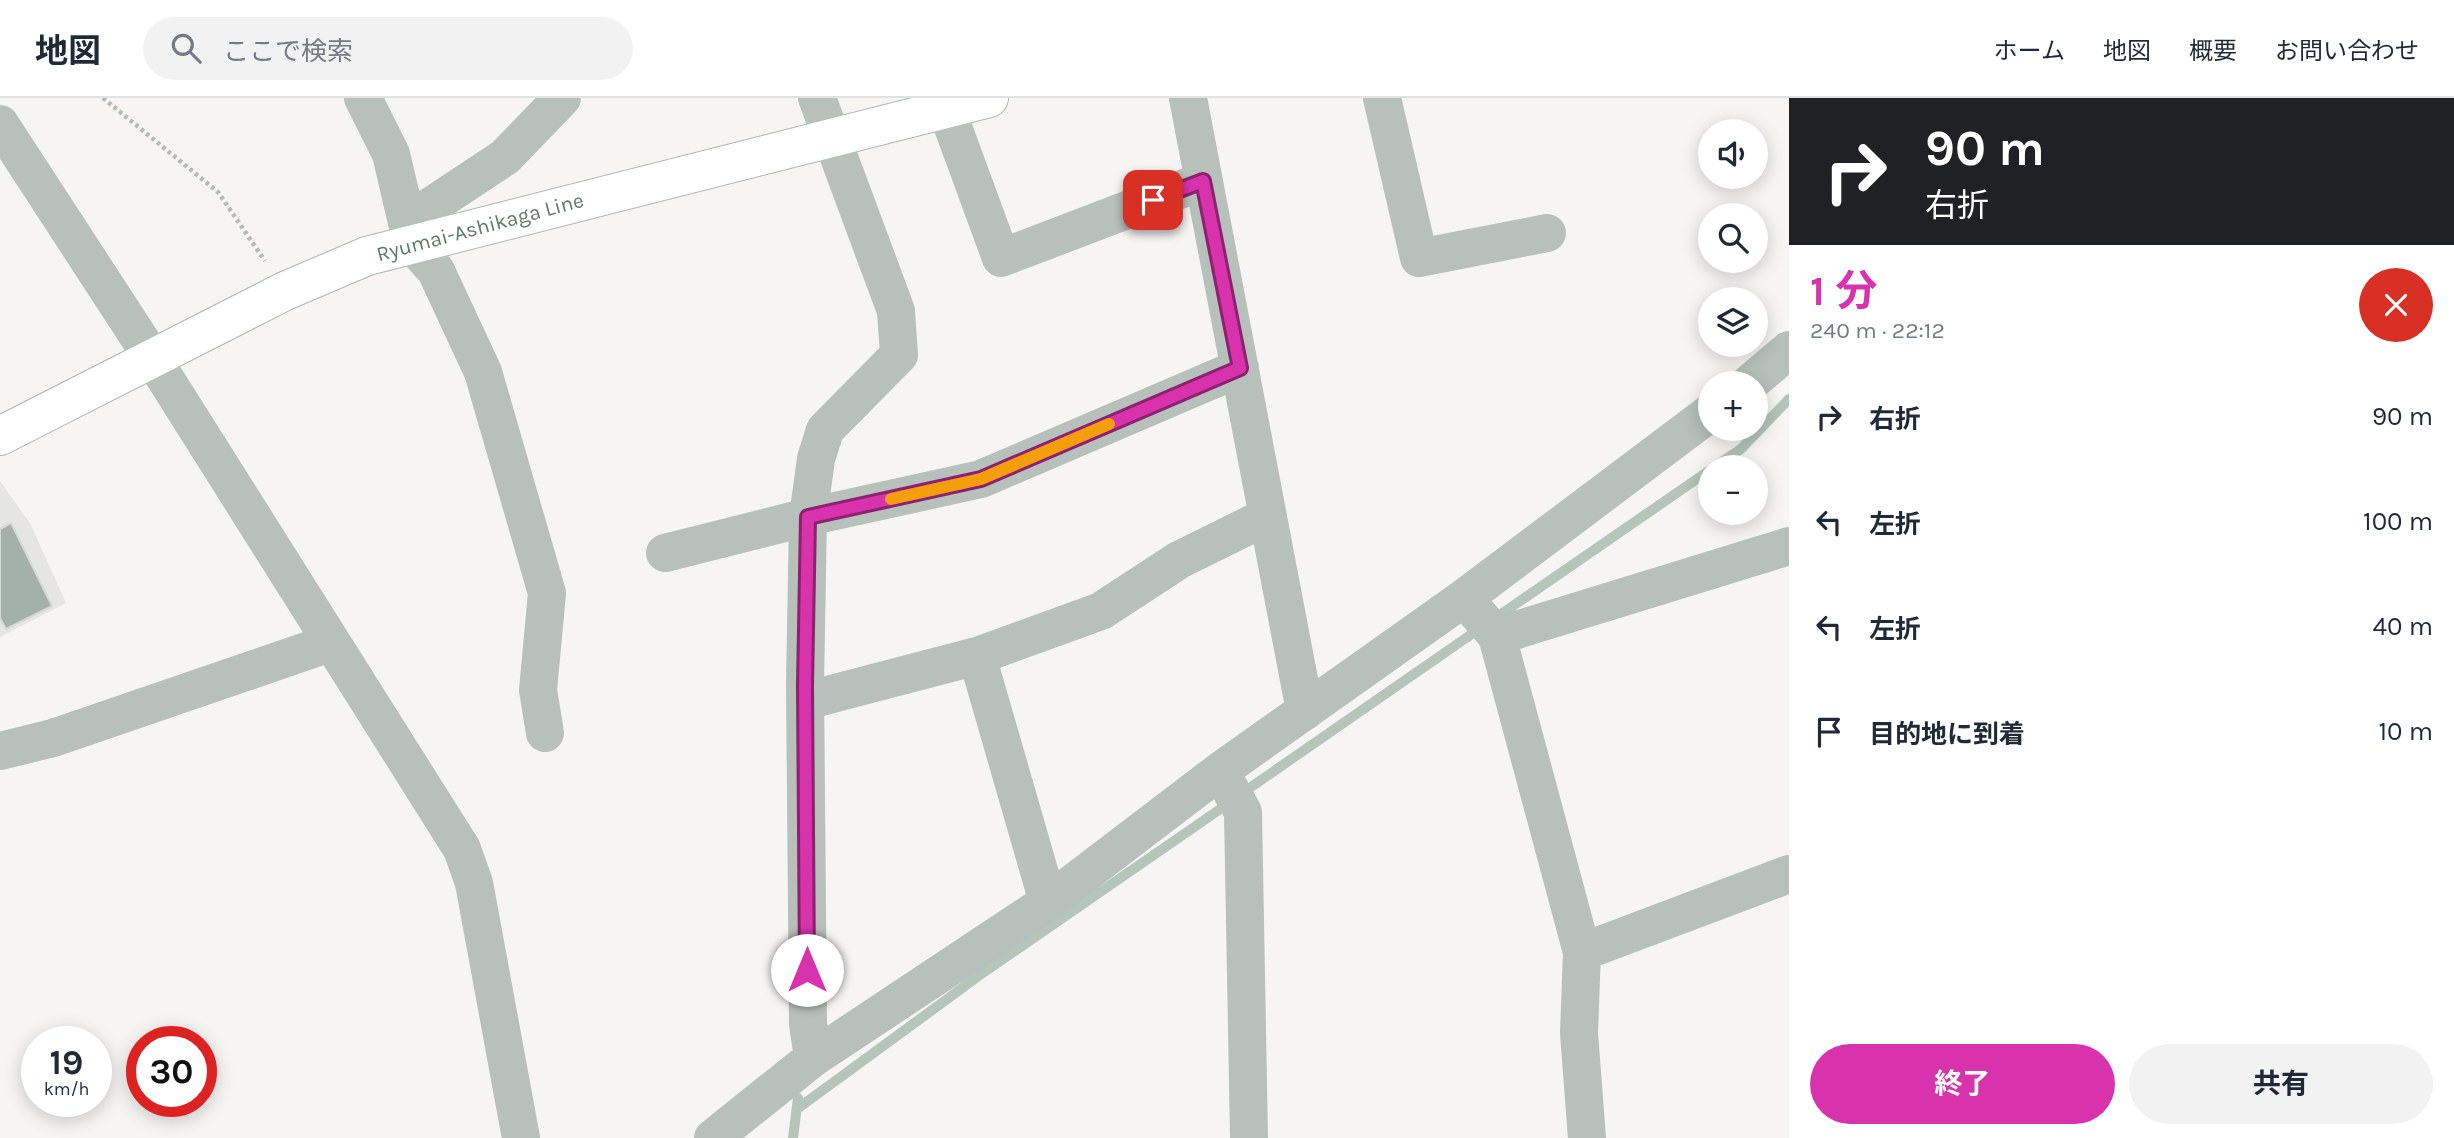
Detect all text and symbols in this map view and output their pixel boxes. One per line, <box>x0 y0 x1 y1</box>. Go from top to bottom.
search box <box>143 17 633 80</box>
icon: search <box>167 29 205 67</box>
text: 地図 <box>35 32 101 70</box>
text: ここで検索 <box>223 36 353 67</box>
text: ホーム <box>1994 37 2065 65</box>
text: 地図 <box>2103 37 2151 65</box>
text: 概要 <box>2189 37 2237 65</box>
text: お問い合わせ <box>2275 37 2419 65</box>
map controls <box>1698 119 1768 525</box>
button: sound <box>1698 119 1768 189</box>
text: 90 m <box>1925 120 2045 177</box>
icon: right <box>1810 126 1901 217</box>
pin <box>1123 170 1183 230</box>
icon: arrive <box>1134 181 1172 219</box>
text: 右折 <box>1925 187 1989 224</box>
street label: Ryumai-Ashikaga Line <box>374 188 586 266</box>
button: search <box>1698 203 1768 273</box>
text: 1 分 <box>1810 266 1878 316</box>
button: close <box>2359 268 2433 342</box>
button: layers <box>1698 287 1768 357</box>
text: 240 m · 22:12 <box>1810 317 1945 344</box>
button: + <box>1698 371 1768 441</box>
icon: right <box>1810 398 1848 436</box>
text: 90 m <box>2372 401 2433 432</box>
text: 右折 <box>1869 404 1921 435</box>
button: − <box>1698 455 1768 525</box>
icon: left <box>1810 503 1848 541</box>
text: 100 m <box>2363 506 2433 537</box>
text: 左折 <box>1869 509 1921 540</box>
icon: left <box>1810 608 1848 646</box>
text: 40 m <box>2373 611 2433 642</box>
text: 左折 <box>1869 614 1921 645</box>
icon: arrive <box>1810 713 1848 751</box>
text: 10 m <box>2378 716 2433 747</box>
text: 目的地に到着 <box>1869 719 2025 750</box>
position arrow <box>770 933 844 1007</box>
speed limit sign: 30 <box>126 1026 217 1117</box>
text: 19 <box>50 1042 83 1083</box>
button: 終了 <box>1810 1044 2115 1124</box>
button: 共有 <box>2129 1044 2433 1124</box>
text: km/h <box>44 1078 89 1100</box>

